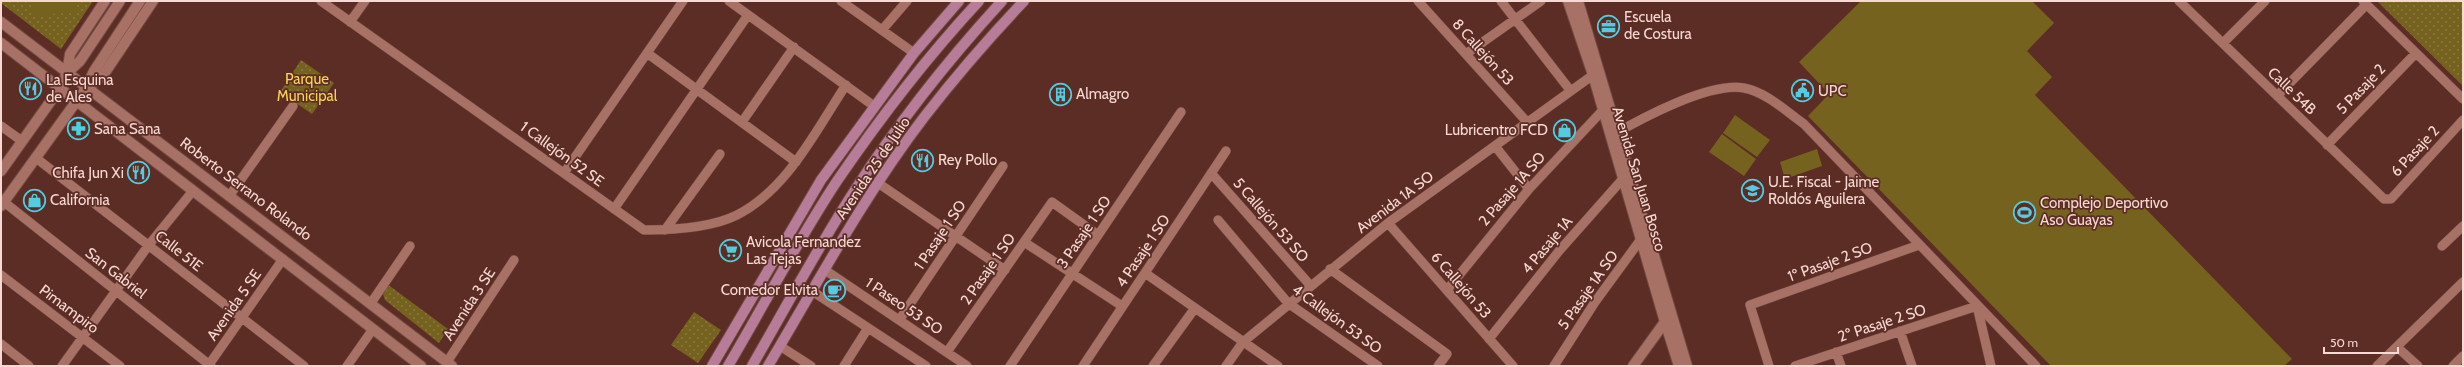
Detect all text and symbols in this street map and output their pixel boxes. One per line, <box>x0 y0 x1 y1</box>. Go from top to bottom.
place label: Escuela de Costura <box>1624 8 1692 43</box>
office icon: Escuela de Costura <box>1596 13 1622 39</box>
street label: 8 Callejón 53 <box>1449 15 1517 89</box>
street label: 5 Pasaje 2 <box>2333 60 2389 118</box>
street label: Calle 54B <box>2264 64 2320 118</box>
park label: Parque Municipal <box>277 70 338 105</box>
place label: La Esquina de Ales <box>46 71 114 106</box>
restaurant icon: La Esquina de Ales <box>17 76 43 102</box>
public building icon: UPC <box>1789 78 1815 104</box>
building icon: Almagro <box>1048 81 1074 107</box>
place label: UPC <box>1818 82 1847 100</box>
place label: Almagro <box>1076 85 1129 103</box>
street label: Avenida San Juan Bosco <box>1608 104 1670 254</box>
street label: Avenida 25 de Julio <box>832 114 914 222</box>
pharmacy icon: Sana Sana <box>66 116 92 142</box>
shop icon: Lubricentro FCD <box>1551 117 1577 143</box>
street label: 1 Callejón 52 SE <box>517 118 607 190</box>
place label: Sana Sana <box>94 120 161 138</box>
place label: Lubricentro FCD <box>1445 121 1548 139</box>
street label: 6 Pasaje 2 <box>2387 122 2443 180</box>
street label: Roberto Serrano Rolando <box>177 134 315 244</box>
restaurant icon: Rey Pollo <box>909 147 935 173</box>
street label: 2 Pasaje 1A SO <box>1475 148 1549 230</box>
place label: Rey Pollo <box>938 151 997 169</box>
restaurant icon: Chifa Jun Xi <box>126 160 152 186</box>
place label: Chifa Jun Xi <box>52 164 124 182</box>
street label: Avenida 1A SO <box>1353 167 1437 237</box>
place label: U.E. Fiscal - Jaime Roldós Aguilera <box>1768 173 1880 208</box>
street label: 5 Callejón 53 SO <box>1230 174 1312 266</box>
school or university icon: U.E. Fiscal - Jaime Roldós Aguilera <box>1740 178 1766 204</box>
shop icon: California <box>22 187 48 213</box>
place label: California <box>50 191 111 209</box>
street label: 3 Pasaje 1 SO <box>1053 192 1115 272</box>
place label: Complejo Deportivo Aso Guayas <box>2040 194 2168 229</box>
street label: 1 Pasaje 1 SO <box>910 197 970 273</box>
sports icon: Complejo Deportivo Aso Guayas <box>2012 199 2038 225</box>
street label: 4 Pasaje 1 SO <box>1112 211 1174 291</box>
street label: 4 Pasaje 1A <box>1518 212 1577 277</box>
street label: Calle 51E <box>151 227 207 275</box>
street label: 2 Pasaje 1 SO <box>957 230 1019 308</box>
place label: Avicola Fernandez Las Tejas <box>746 233 861 268</box>
supermarket icon: Avicola Fernandez Las Tejas <box>717 238 743 264</box>
street label: 1º Pasaje 2 SO <box>1785 238 1875 286</box>
street label: San Gabriel <box>82 244 150 303</box>
street label: 5 Pasaje 1A SO <box>1554 247 1622 333</box>
street label: 6 Callejón 53 <box>1427 248 1495 322</box>
street label: Avenida 3 SE <box>439 264 499 344</box>
street label: Avenida 5 SE <box>203 266 265 344</box>
street label: 1 Paseo 53 SO <box>862 274 946 338</box>
cafe icon: Comedor Elvita <box>821 277 847 303</box>
street label: 4 Callejón 53 SO <box>1289 280 1385 358</box>
street label: Pimampiro <box>36 281 102 337</box>
place label: Comedor Elvita <box>721 281 819 299</box>
street label: 2º Pasaje 2 SO <box>1836 300 1928 346</box>
scale bar <box>2324 329 2398 355</box>
text: 50 m <box>2330 335 2358 350</box>

